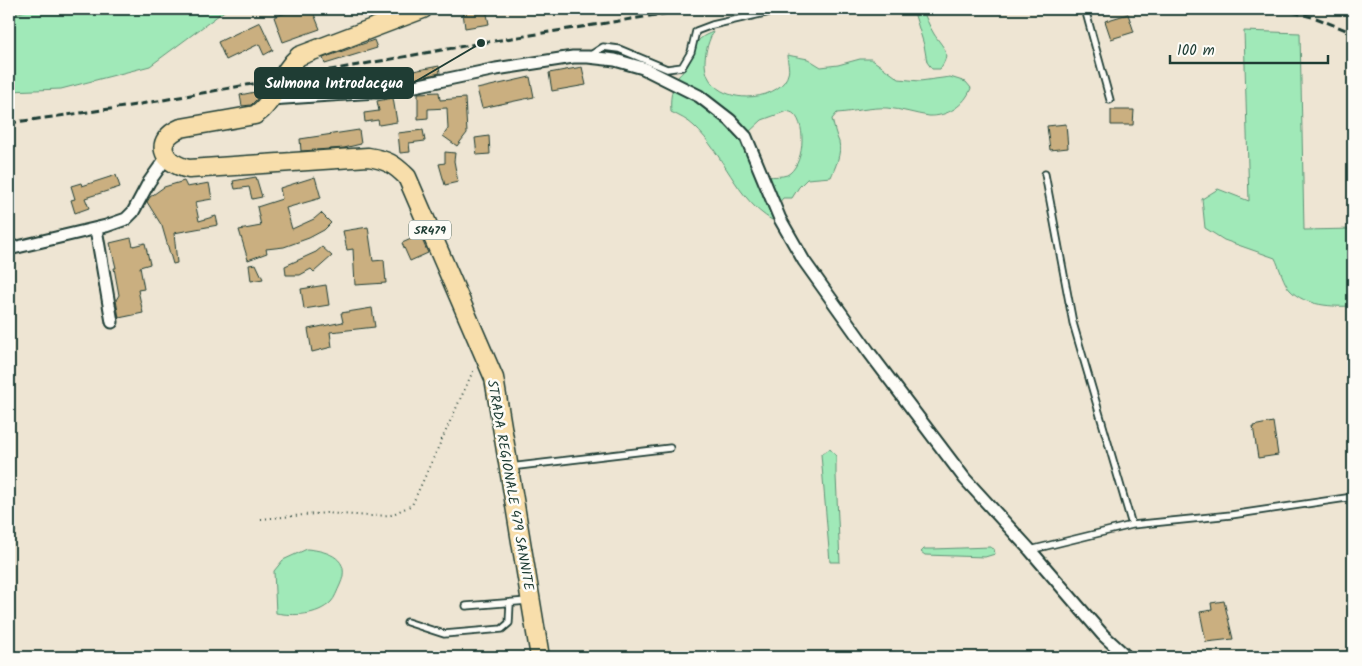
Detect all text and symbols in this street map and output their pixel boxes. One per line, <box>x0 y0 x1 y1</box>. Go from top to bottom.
scale bar <box>1170 32 1327 64</box>
text: 100 m <box>1177 39 1215 63</box>
callout: Sulmona Introdacqua <box>255 68 413 98</box>
text: Sulmona Introdacqua <box>265 72 403 96</box>
road number: SR479 <box>409 220 451 240</box>
street label: STRADA REGIONALE 479 SANNITE <box>481 378 540 593</box>

